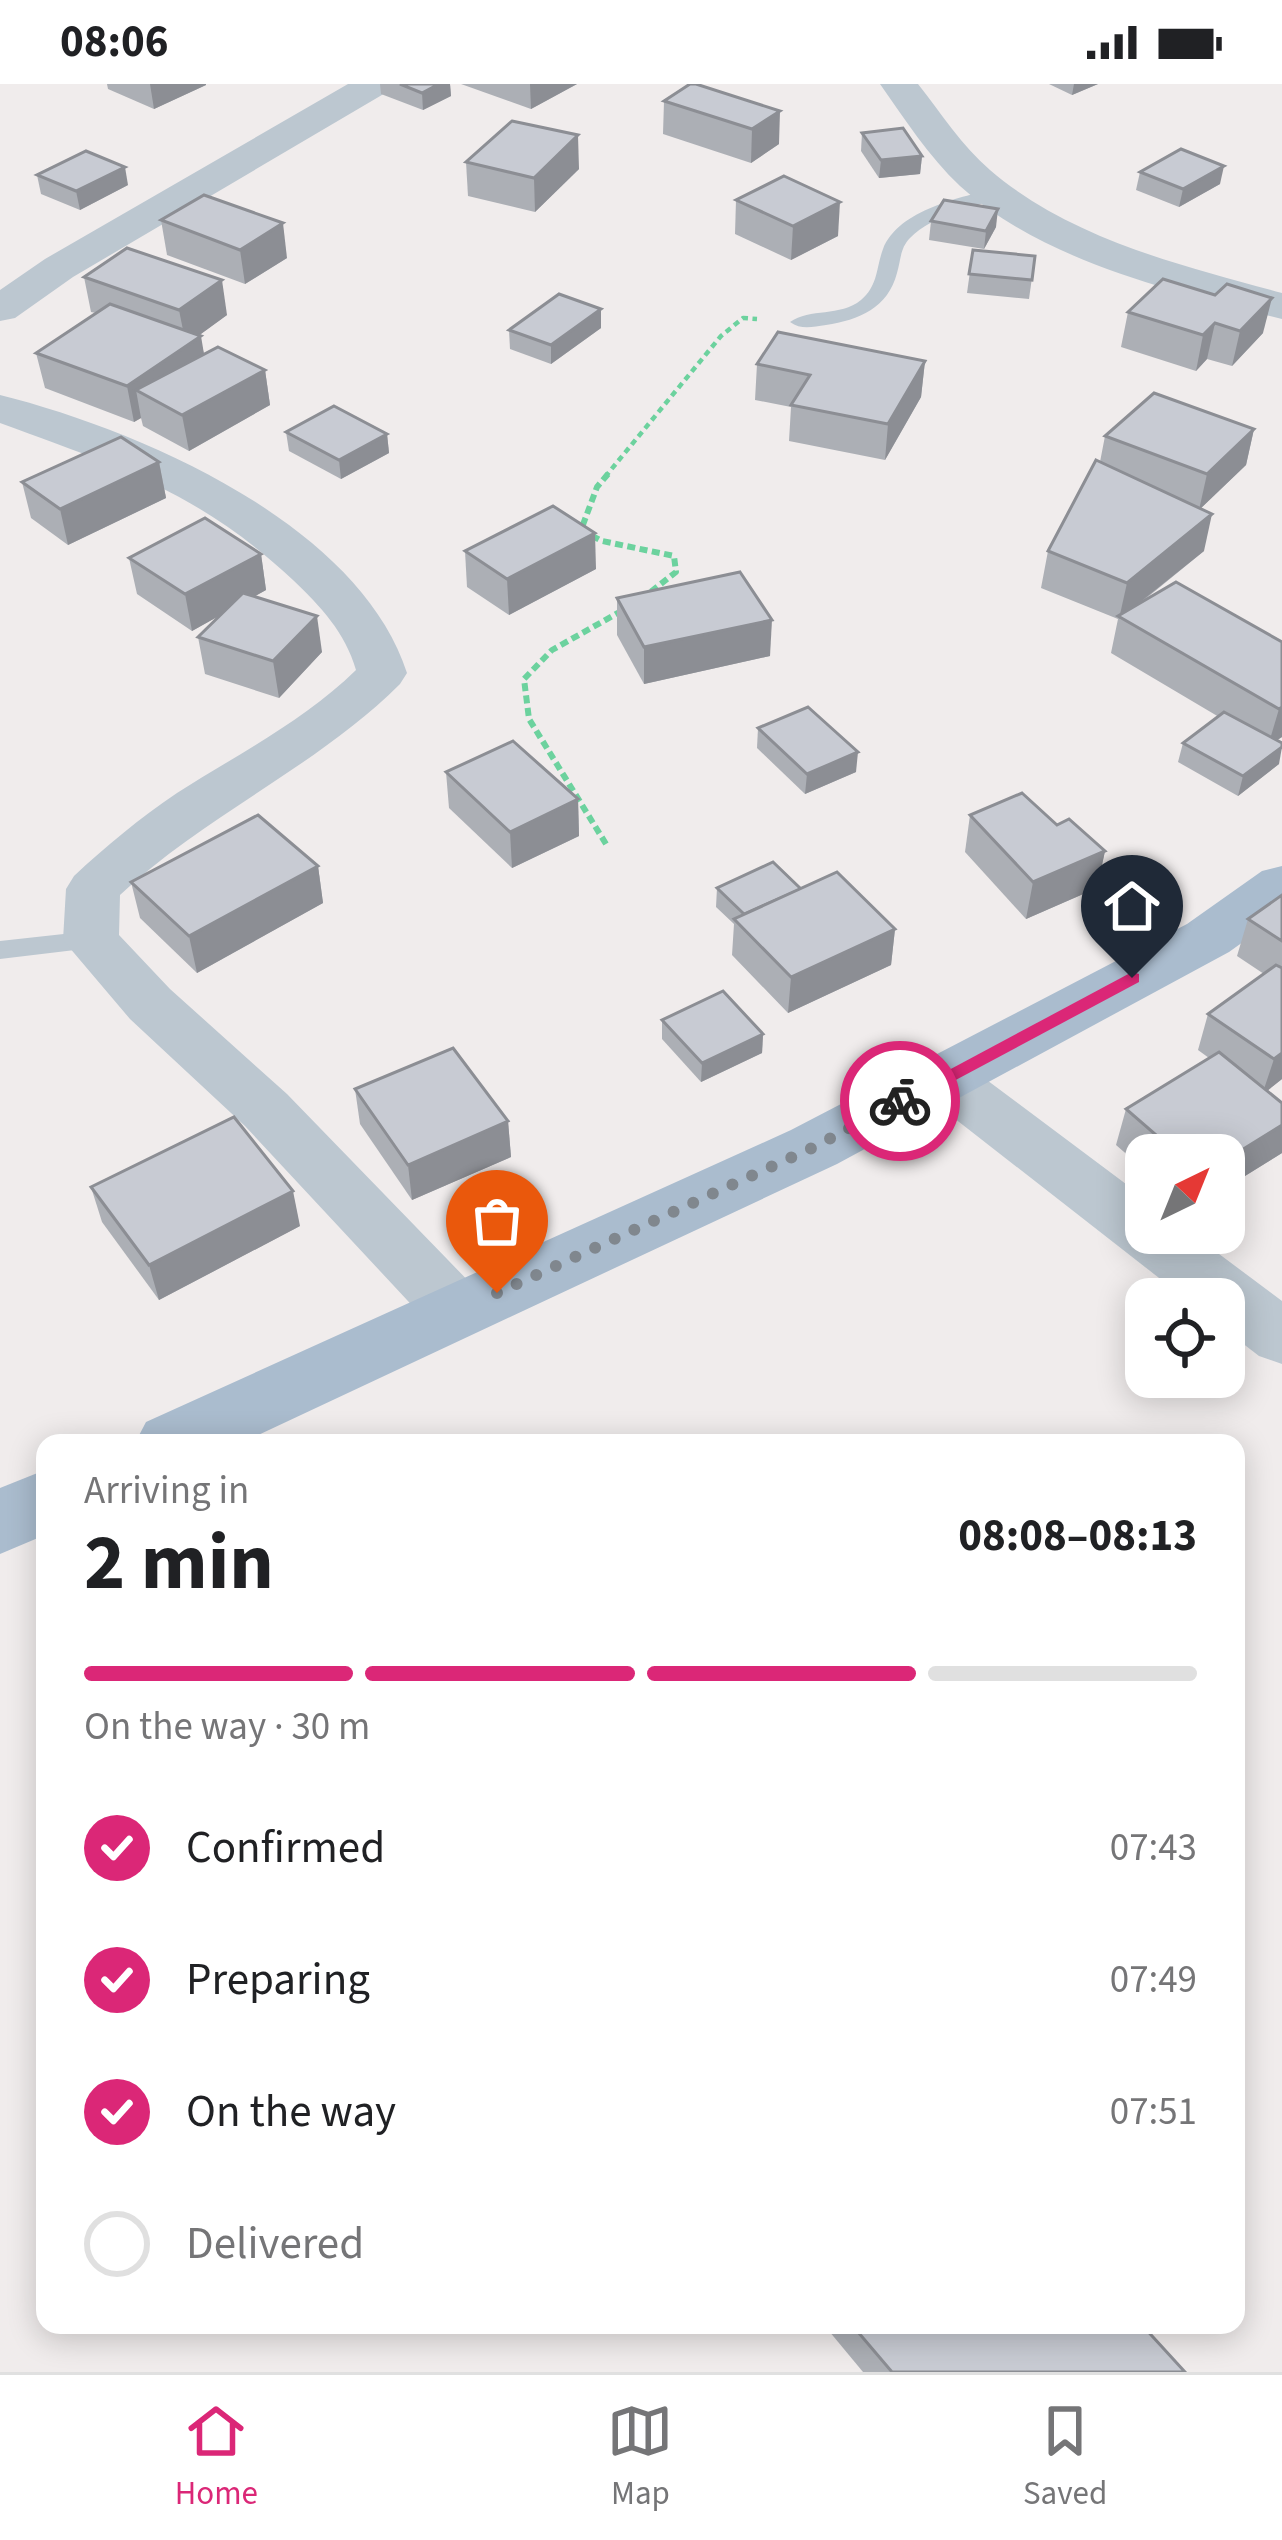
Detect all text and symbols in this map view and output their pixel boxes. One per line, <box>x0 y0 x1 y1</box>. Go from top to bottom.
text: 08:06 <box>60 10 169 74</box>
pin <box>1081 855 1183 978</box>
icon: home <box>1099 873 1165 939</box>
courier <box>840 1041 960 1161</box>
icon: bike <box>867 1068 933 1134</box>
north arrow <box>1125 1134 1245 1254</box>
map controls <box>1125 1134 1245 1398</box>
pin <box>446 1170 548 1293</box>
icon: bag <box>464 1188 530 1254</box>
button: locate <box>1125 1278 1245 1398</box>
text: Arriving in <box>84 1463 249 1519</box>
text: 08:08–08:13 <box>958 1504 1197 1568</box>
text: 2 min <box>84 1508 274 1619</box>
text: On the way · 30 m <box>84 1699 370 1755</box>
icon: check <box>84 1815 150 1881</box>
text: Confirmed <box>186 1816 385 1880</box>
text: 07:43 <box>1110 1820 1197 1876</box>
icon: check <box>84 1947 150 2013</box>
text: Preparing <box>186 1948 370 2012</box>
text: 07:49 <box>1110 1952 1197 2008</box>
icon: check <box>84 2079 150 2145</box>
text: On the way <box>186 2080 396 2144</box>
text: 07:51 <box>1110 2084 1197 2140</box>
text: Delivered <box>186 2212 364 2276</box>
tab: Home <box>175 2398 258 2517</box>
tab: Map <box>607 2398 673 2517</box>
tab: Saved <box>1023 2398 1107 2517</box>

